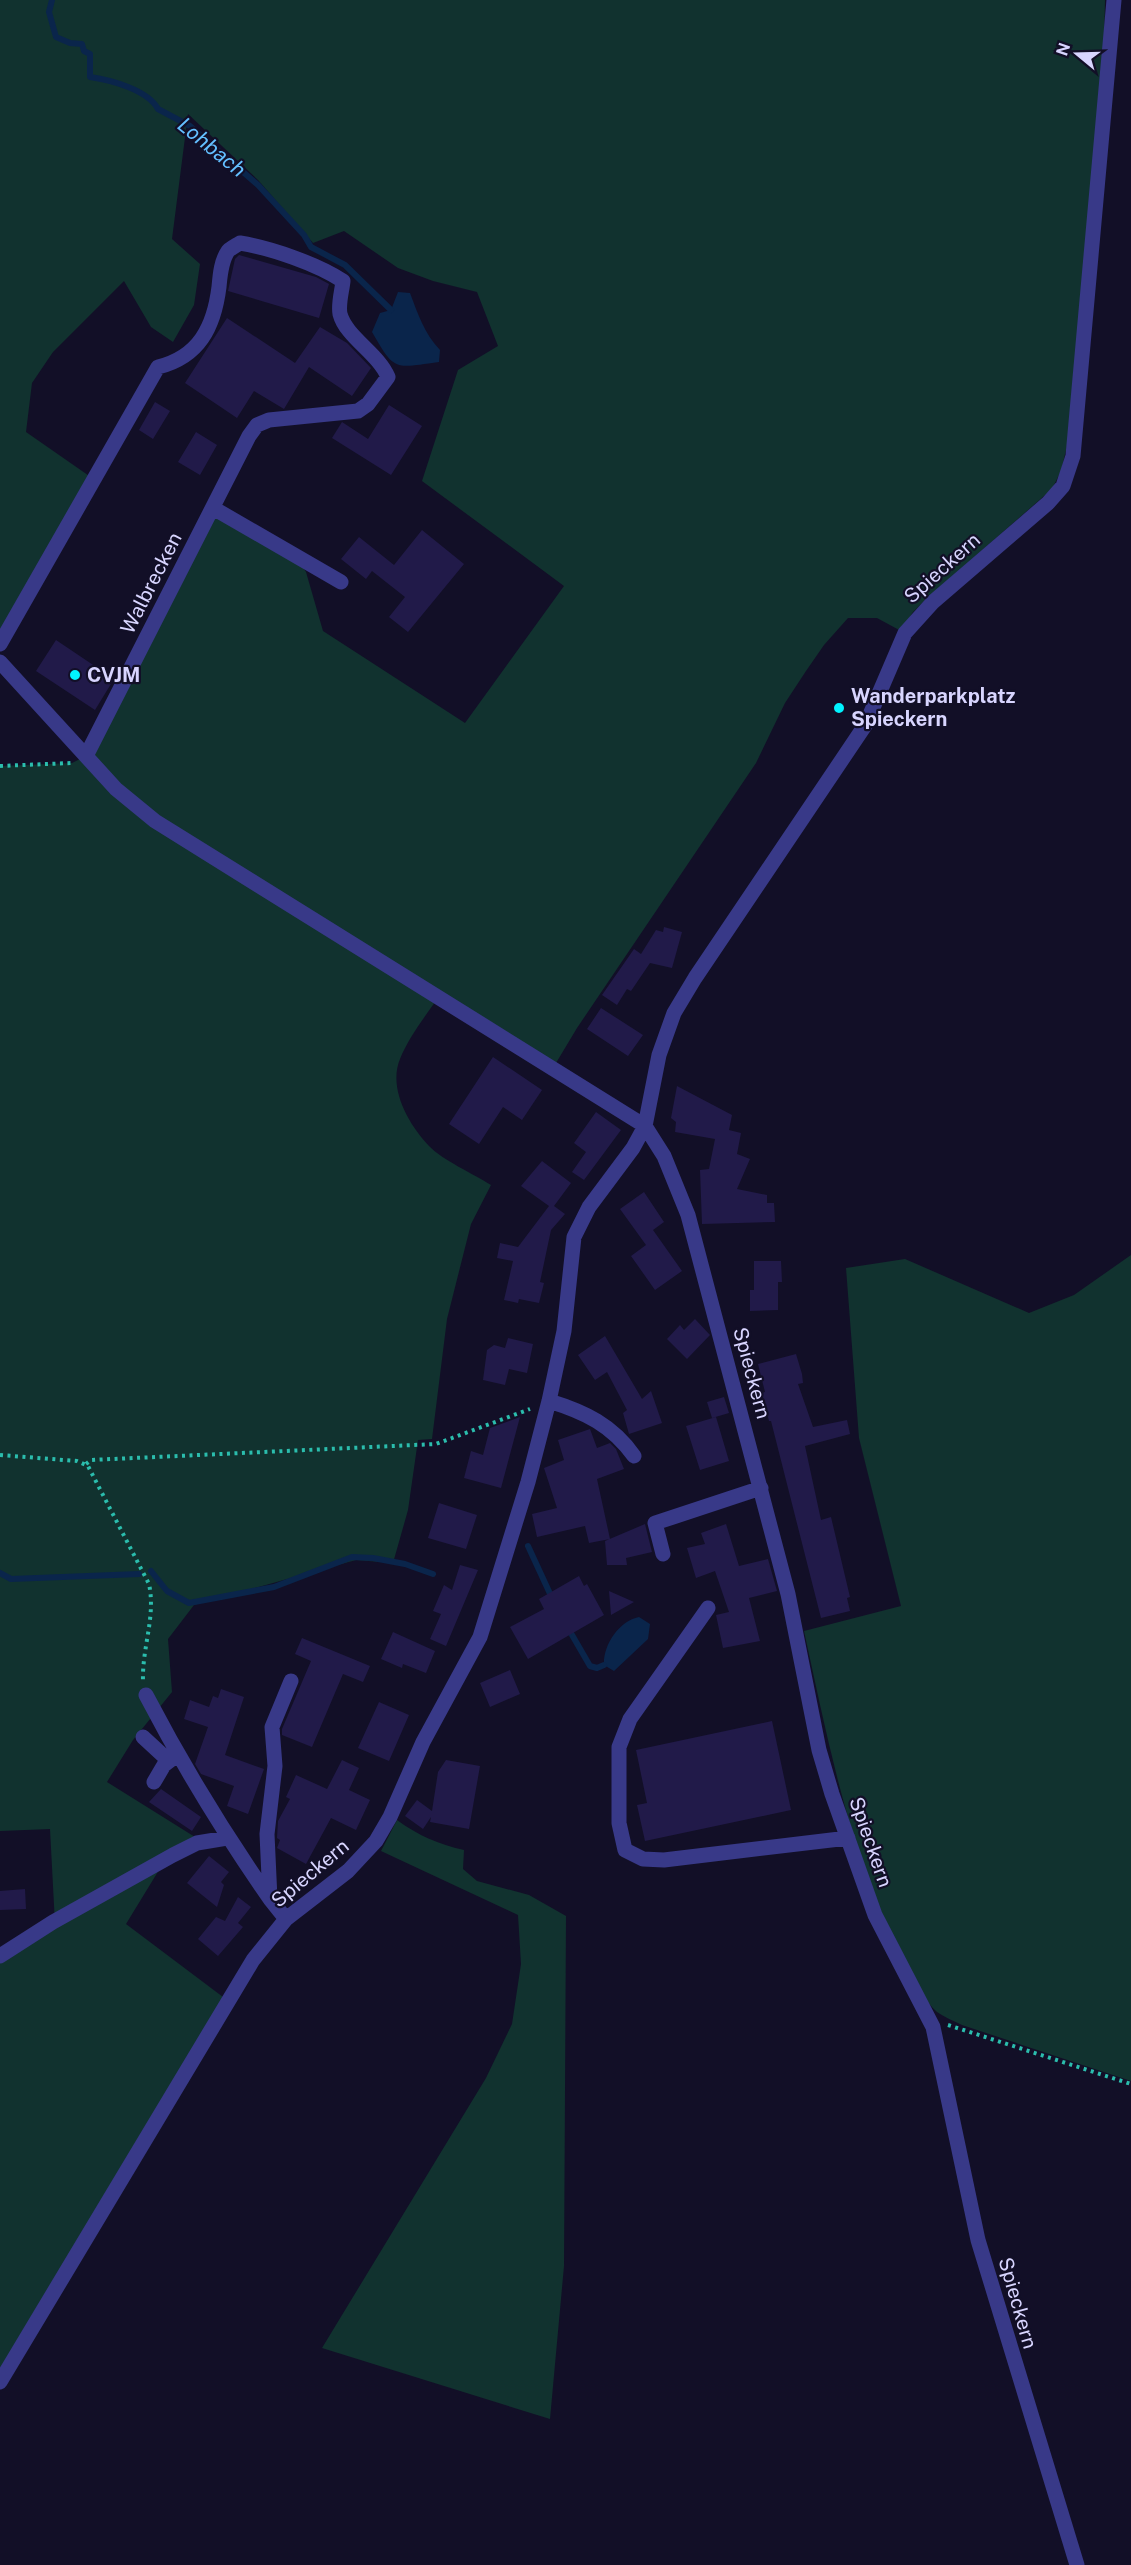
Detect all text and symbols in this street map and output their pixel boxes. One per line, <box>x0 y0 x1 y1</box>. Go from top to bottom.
north arrow <box>1047 24 1107 84</box>
text: N <box>1052 40 1074 58</box>
water label: Lohbach <box>173 112 251 182</box>
street label: Walbrecken <box>115 528 187 638</box>
street label: Spieckern <box>899 528 985 608</box>
place label: CVJM <box>87 663 140 687</box>
marker: CVJM <box>68 668 82 682</box>
place label: Wanderparkplatz Spieckern <box>851 684 1016 731</box>
marker: Wanderparkplatz Spieckern <box>832 701 846 715</box>
street label: Spieckern <box>728 1325 776 1421</box>
street label: Spieckern <box>844 1794 898 1890</box>
street label: Spieckern <box>266 1834 354 1912</box>
street label: Spieckern <box>994 2255 1042 2351</box>

